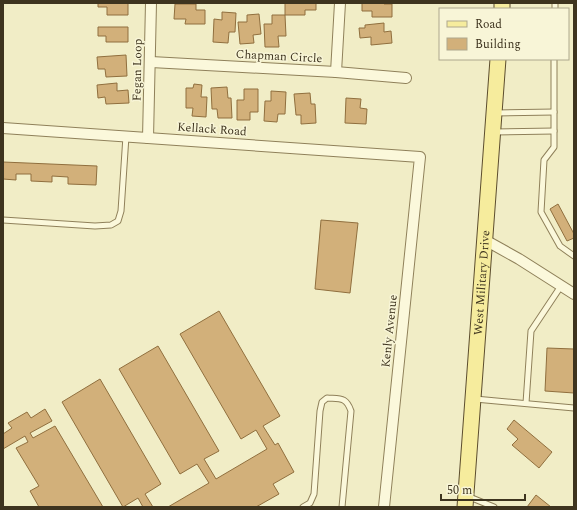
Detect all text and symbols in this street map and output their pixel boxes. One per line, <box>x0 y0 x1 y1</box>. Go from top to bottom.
legend <box>439 8 569 60</box>
text: Road <box>475 15 502 34</box>
text: Building <box>475 35 521 54</box>
street label: Fegan Loop <box>127 38 148 101</box>
street label: Chapman Circle <box>235 45 323 68</box>
street label: Kellack Road <box>177 118 248 141</box>
street label: West Military Drive <box>469 229 495 336</box>
street label: Kenly Avenue <box>376 294 403 368</box>
scale bar <box>441 476 525 502</box>
text: 50 m <box>447 481 472 500</box>

